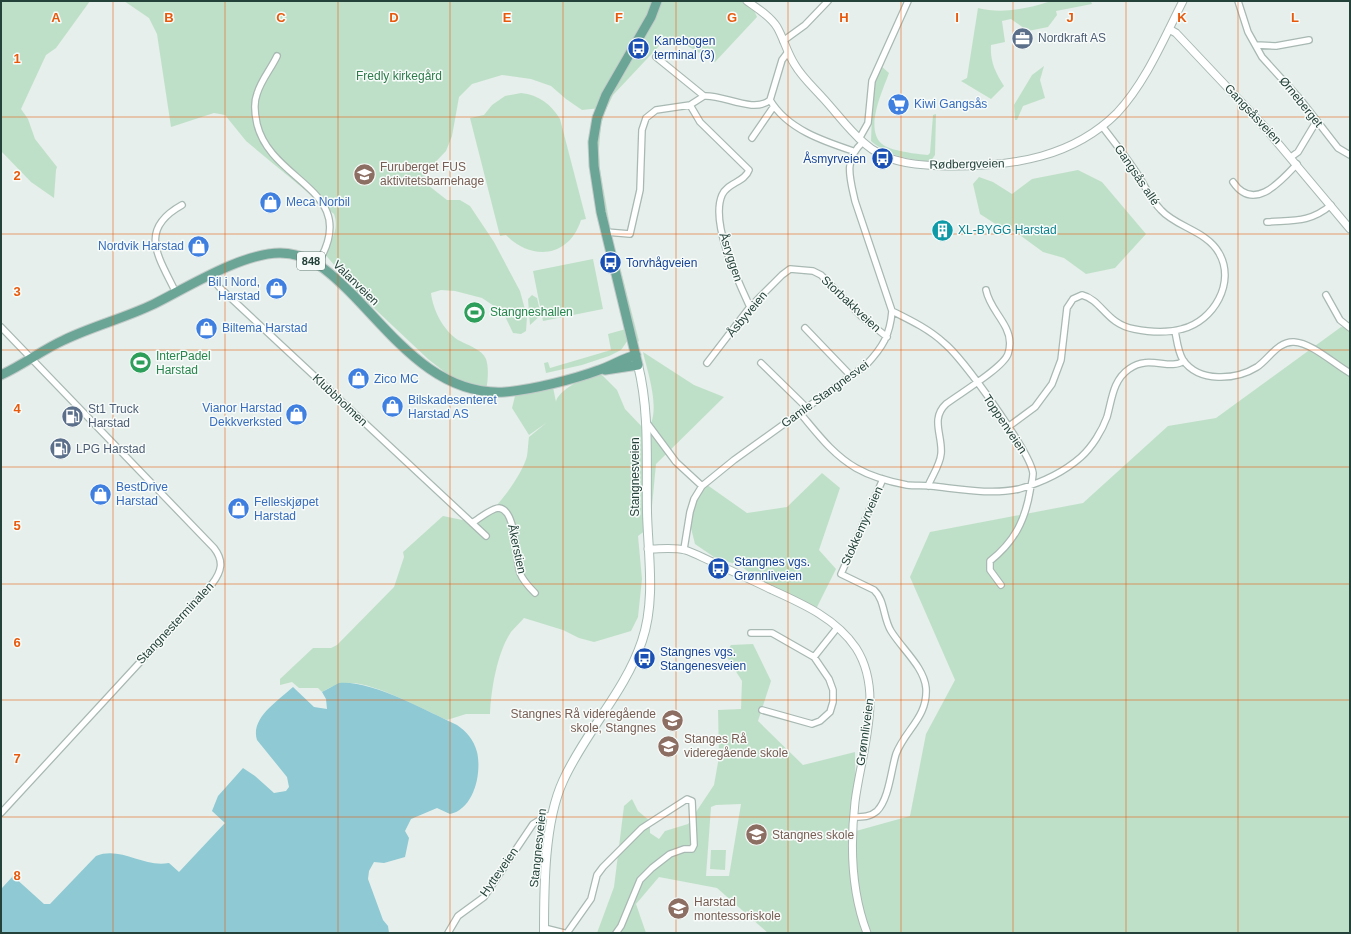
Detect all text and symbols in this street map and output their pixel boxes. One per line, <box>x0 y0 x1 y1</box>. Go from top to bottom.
text: A <box>51 10 61 25</box>
text: B <box>164 10 174 25</box>
text: C <box>276 10 286 25</box>
text: D <box>389 10 399 25</box>
text: E <box>503 10 512 25</box>
text: F <box>615 10 623 25</box>
text: G <box>727 10 737 25</box>
text: H <box>839 10 849 25</box>
text: I <box>955 10 959 25</box>
text: J <box>1066 10 1074 25</box>
text: K <box>1177 10 1187 25</box>
text: L <box>1291 10 1299 25</box>
office icon: Nordkraft AS <box>1009 25 1035 51</box>
place label: Nordkraft AS <box>1038 31 1106 45</box>
place label: Kanebogen terminal (3) <box>654 34 715 62</box>
bus stop icon: Kanebogen terminal (3) <box>626 35 652 61</box>
text: 1 <box>13 51 21 66</box>
park label: Fredly kirkegård <box>356 69 442 83</box>
street label: Ørneberget <box>1276 74 1326 131</box>
street label: Gangsåsveien <box>1222 81 1284 147</box>
supermarket icon: Kiwi Gangsås <box>885 91 911 117</box>
place label: Kiwi Gangsås <box>914 97 987 111</box>
street label: Gangsås allé <box>1112 142 1163 208</box>
bus stop icon: Åsmyrveien <box>869 146 895 172</box>
place label: Åsmyrveien <box>803 151 866 166</box>
street label: Rødbergveien <box>929 156 1005 172</box>
place label: Furuberget FUS aktivitetsbarnehage <box>380 160 484 188</box>
school or university icon: Furuberget FUS aktivitetsbarnehage <box>352 161 378 187</box>
text: 2 <box>13 168 21 183</box>
shop icon: Meca Norbil <box>258 189 284 215</box>
place label: Meca Norbil <box>286 195 350 209</box>
building icon: XL-BYGG Harstad <box>930 217 956 243</box>
place label: XL-BYGG Harstad <box>958 223 1057 237</box>
street label: Åsryggen <box>717 230 746 283</box>
shop icon: Nordvik Harstad <box>186 233 212 259</box>
place label: Nordvik Harstad <box>98 239 184 253</box>
bus stop icon: Torvhågveien <box>598 250 624 276</box>
road number: 848 <box>297 252 325 270</box>
place label: Torvhågveien <box>626 256 697 270</box>
street label: Valanveien <box>330 258 382 308</box>
street label: Storbakkveien <box>818 273 884 335</box>
place label: Bil i Nord, Harstad <box>208 275 260 303</box>
shop icon: Bil i Nord, Harstad <box>263 276 289 302</box>
text: 3 <box>13 284 21 299</box>
street label: Åsbyveien <box>723 288 770 340</box>
sports icon: Stangneshallen <box>462 299 488 325</box>
place label: Stangneshallen <box>490 305 573 319</box>
shop icon: Biltema Harstad <box>193 315 219 341</box>
place label: Biltema Harstad <box>222 321 307 335</box>
place label: InterPadel Harstad <box>156 349 211 377</box>
sports icon: InterPadel Harstad <box>128 350 154 376</box>
street label: Gamle Stangnesvei <box>779 358 871 430</box>
shop icon: Zico MC <box>345 366 371 392</box>
street label: Klubbholmen <box>310 371 370 429</box>
place label: Zico MC <box>374 372 419 386</box>
street label: Toppenveien <box>980 392 1030 456</box>
place label: Bilskadesenteret Harstad AS <box>408 393 497 421</box>
shop icon: Bilskadesenteret Harstad AS <box>380 394 406 420</box>
text: 4 <box>13 401 21 416</box>
place label: Vianor Harstad Dekkverksted <box>202 401 282 429</box>
place label: St1 Truck Harstad <box>88 402 140 430</box>
shop icon: Vianor Harstad Dekkverksted <box>284 402 310 428</box>
fuel station icon: St1 Truck Harstad <box>59 403 85 429</box>
fuel station icon: LPG Harstad <box>47 436 73 462</box>
street label: Stangnesveien <box>628 437 642 517</box>
place label: LPG Harstad <box>76 442 145 456</box>
place label: BestDrive Harstad <box>116 480 168 508</box>
shop icon: BestDrive Harstad <box>87 481 113 507</box>
street label: Stokkemyrveien <box>838 484 886 568</box>
place label: Felleskjøpet Harstad <box>254 495 319 523</box>
shop icon: Felleskjøpet Harstad <box>226 496 252 522</box>
text: 5 <box>13 518 21 533</box>
street label: Åkerstien <box>505 523 530 575</box>
place label: Stangnes vgs. Grønnliveien <box>734 555 810 583</box>
bus stop icon: Stangnes vgs. Grønnliveien <box>705 556 731 582</box>
street label: Stangnesterminalen <box>133 579 217 667</box>
text: 6 <box>13 635 21 650</box>
place label: Stangnes vgs. Stangenesveien <box>660 645 746 673</box>
bus stop icon: Stangnes vgs. Stangenesveien <box>631 646 657 672</box>
street label: Grønnliveien <box>853 697 877 767</box>
place label: Stangnes Rå videregående skole, Stangnes <box>511 707 656 735</box>
school or university icon: Stangnes Rå videregående skole, Stangnes <box>659 708 685 734</box>
place label: Stanges Rå videregående skole <box>684 732 788 760</box>
school or university icon: Stanges Rå videregående skole <box>656 733 682 759</box>
text: 7 <box>13 751 21 766</box>
street label: Stangnesveien <box>527 808 549 888</box>
school or university icon: Stangnes skole <box>744 822 770 848</box>
place label: Stangnes skole <box>772 828 854 842</box>
street label: Hytteveien <box>477 845 521 899</box>
text: 8 <box>13 868 21 883</box>
place label: Harstad montessoriskole <box>694 895 781 923</box>
school or university icon: Harstad montessoriskole <box>666 896 692 922</box>

